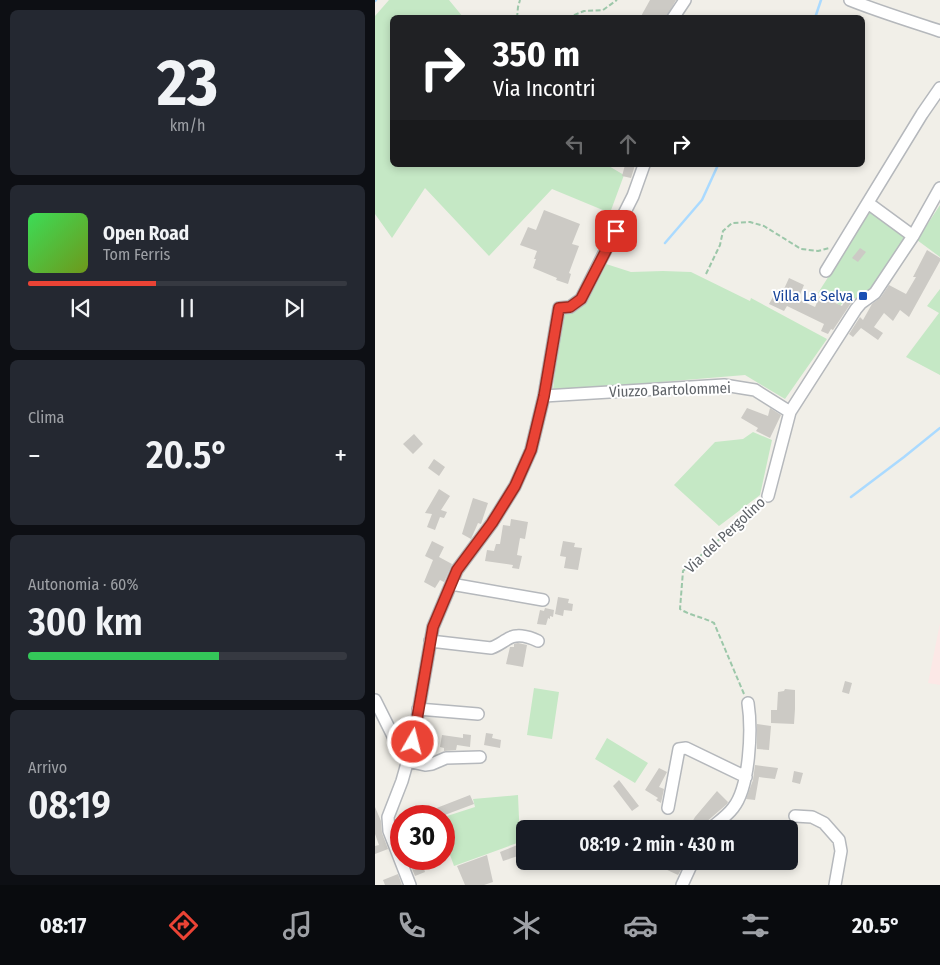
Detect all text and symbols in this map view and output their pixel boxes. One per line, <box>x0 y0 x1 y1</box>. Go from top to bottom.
text: 350 m <box>493 33 580 75</box>
icon: right <box>410 35 475 100</box>
text: 23 <box>157 44 218 122</box>
text: Via Incontri <box>493 75 596 102</box>
text: km/h <box>170 116 205 135</box>
icon: left <box>561 130 589 158</box>
icon: ahead <box>614 130 642 158</box>
icon: right <box>667 130 695 158</box>
pin <box>595 210 637 252</box>
icon: arrive <box>602 217 630 245</box>
text: Open Road <box>103 222 189 245</box>
text: Tom Ferris <box>103 245 170 264</box>
place label: Villa La Selva <box>773 287 853 305</box>
marker: Villa La Selva <box>857 290 869 302</box>
icon: previous <box>67 294 95 322</box>
icon: pause <box>173 294 201 322</box>
icon: next <box>280 294 308 322</box>
street label: Viuzzo Bartolommei <box>609 379 731 401</box>
text: Clima <box>28 408 64 427</box>
text: 20.5° <box>146 432 229 478</box>
text: − <box>28 439 41 472</box>
text: + <box>334 439 347 472</box>
street label: Via del Pergolino <box>681 493 769 577</box>
text: Autonomia · 60% <box>28 575 138 594</box>
text: 300 km <box>28 599 143 645</box>
position arrow <box>386 715 438 767</box>
text: Arrivo <box>28 758 67 777</box>
text: 08:19 <box>28 782 111 828</box>
speed limit sign: 30 <box>390 805 455 870</box>
text: 08:19 · 2 min · 430 m <box>579 833 735 856</box>
icon: directions <box>166 908 201 943</box>
icon: music <box>280 908 315 943</box>
icon: phone <box>394 908 429 943</box>
icon: climate <box>509 908 544 943</box>
icon: car <box>623 908 658 943</box>
icon: filters <box>738 908 773 943</box>
text: 08:17 <box>40 912 86 939</box>
text: 20.5° <box>852 912 900 939</box>

